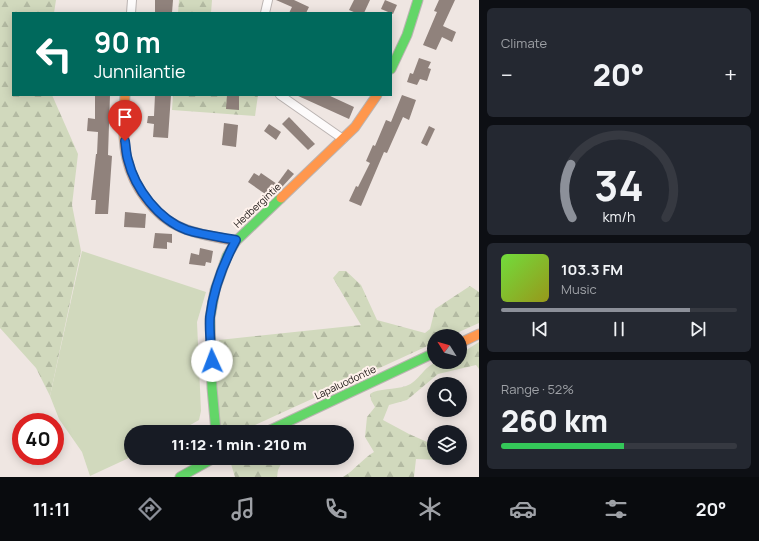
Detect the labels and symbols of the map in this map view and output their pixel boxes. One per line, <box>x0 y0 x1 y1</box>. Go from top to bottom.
pin <box>108 100 142 141</box>
street label: Hedbergintie <box>230 179 284 231</box>
north arrow <box>427 329 467 369</box>
position arrow <box>191 340 233 382</box>
street label: Lapaluodontie <box>312 362 378 402</box>
speed limit sign: 40 <box>12 413 64 465</box>

